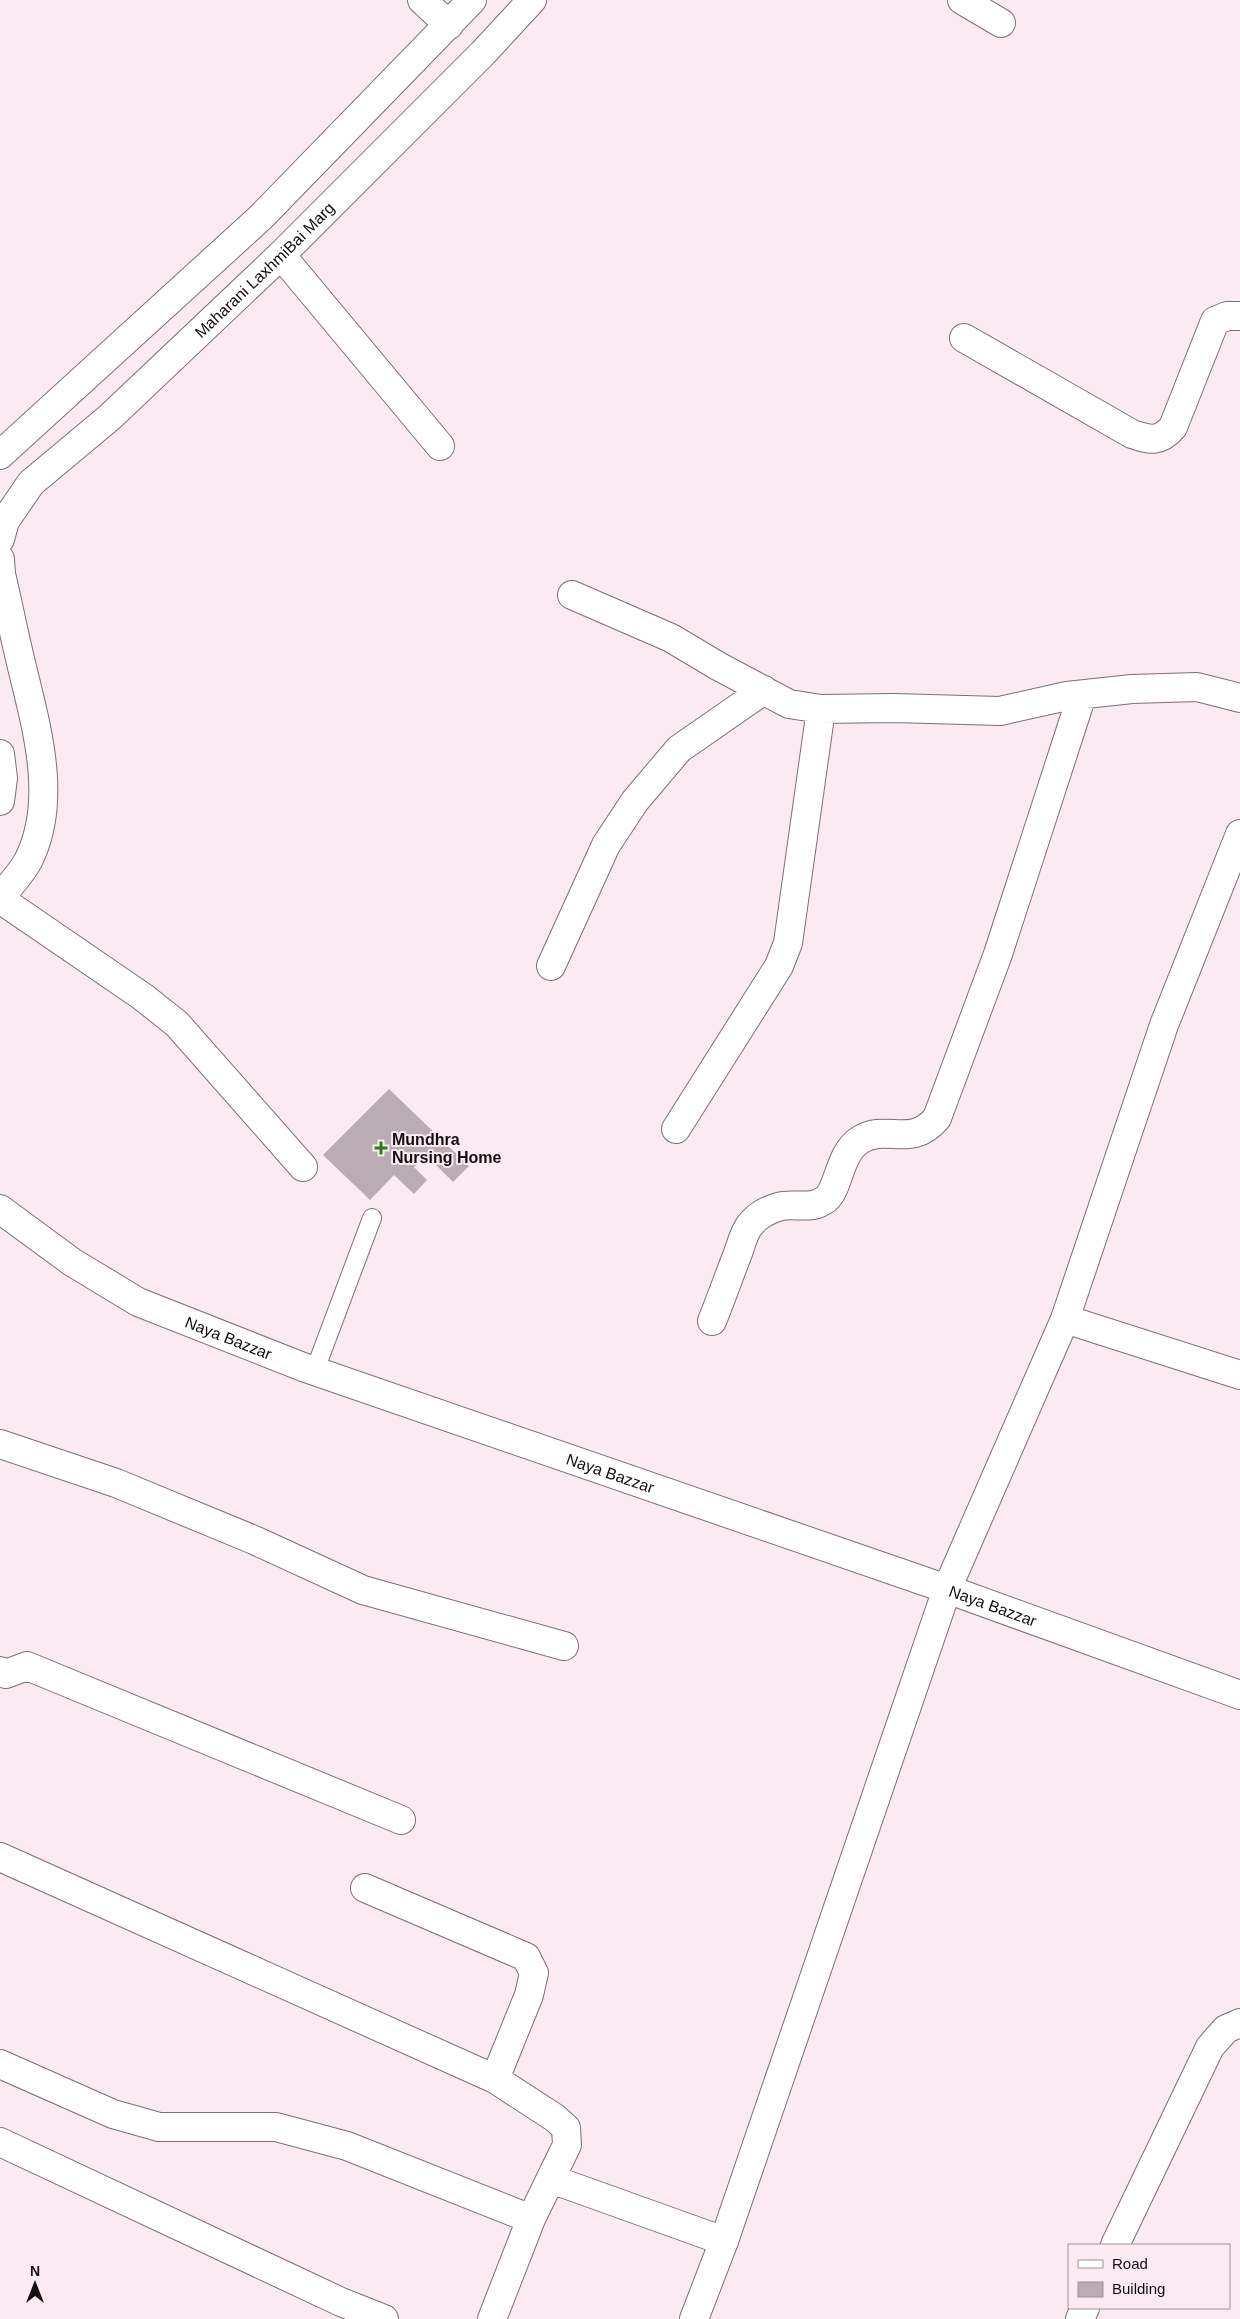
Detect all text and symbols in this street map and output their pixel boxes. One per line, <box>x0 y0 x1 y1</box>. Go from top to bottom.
street label: Maharani LaxhmiBai Marg <box>192 199 338 341</box>
place label: Mundhra Nursing Home <box>392 1131 501 1166</box>
marker: Mundhra Nursing Home <box>374 1141 388 1155</box>
street label: Naya Bazzar <box>183 1313 275 1363</box>
street label: Naya Bazzar <box>564 1450 657 1497</box>
street label: Naya Bazzar <box>947 1583 1039 1630</box>
legend <box>1068 2244 1230 2309</box>
text: Road <box>1112 2255 1148 2272</box>
north arrow <box>10 2259 60 2309</box>
text: N <box>30 2263 40 2279</box>
text: Building <box>1112 2280 1165 2297</box>

